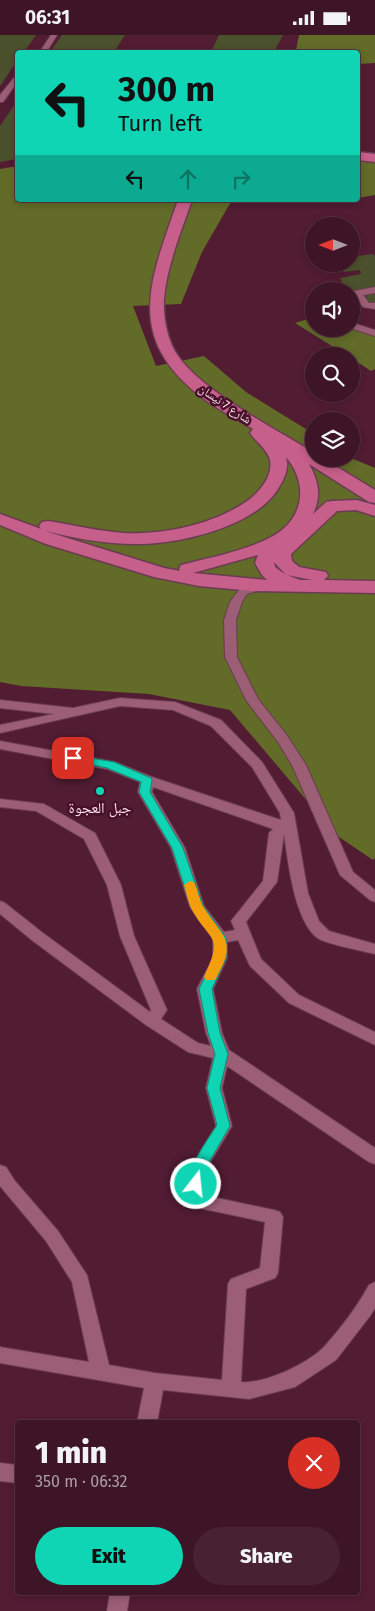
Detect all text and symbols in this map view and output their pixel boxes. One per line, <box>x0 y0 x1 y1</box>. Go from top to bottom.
text: 06:31 <box>25 6 70 29</box>
text: 300 m <box>118 68 215 110</box>
icon: left <box>35 70 100 135</box>
text: Turn left <box>118 110 202 137</box>
icon: left <box>121 165 149 193</box>
icon: ahead <box>174 165 202 193</box>
icon: right <box>227 165 255 193</box>
north arrow <box>305 217 360 273</box>
map controls <box>305 217 360 467</box>
button: sound <box>305 282 360 337</box>
button: search <box>305 347 360 402</box>
street label: شارع 7 نيسان <box>196 381 254 428</box>
button: layers <box>305 412 360 467</box>
pin <box>52 737 94 779</box>
icon: arrive <box>59 744 87 772</box>
marker: جبل العجوة <box>94 785 106 797</box>
place label: جبل العجوة <box>69 799 132 818</box>
position arrow <box>169 1157 221 1209</box>
text: 1 min <box>35 1435 107 1471</box>
button: close <box>288 1437 340 1489</box>
text: 350 m · 06:32 <box>35 1472 127 1491</box>
button: Exit <box>35 1527 183 1585</box>
button: Share <box>193 1527 340 1585</box>

